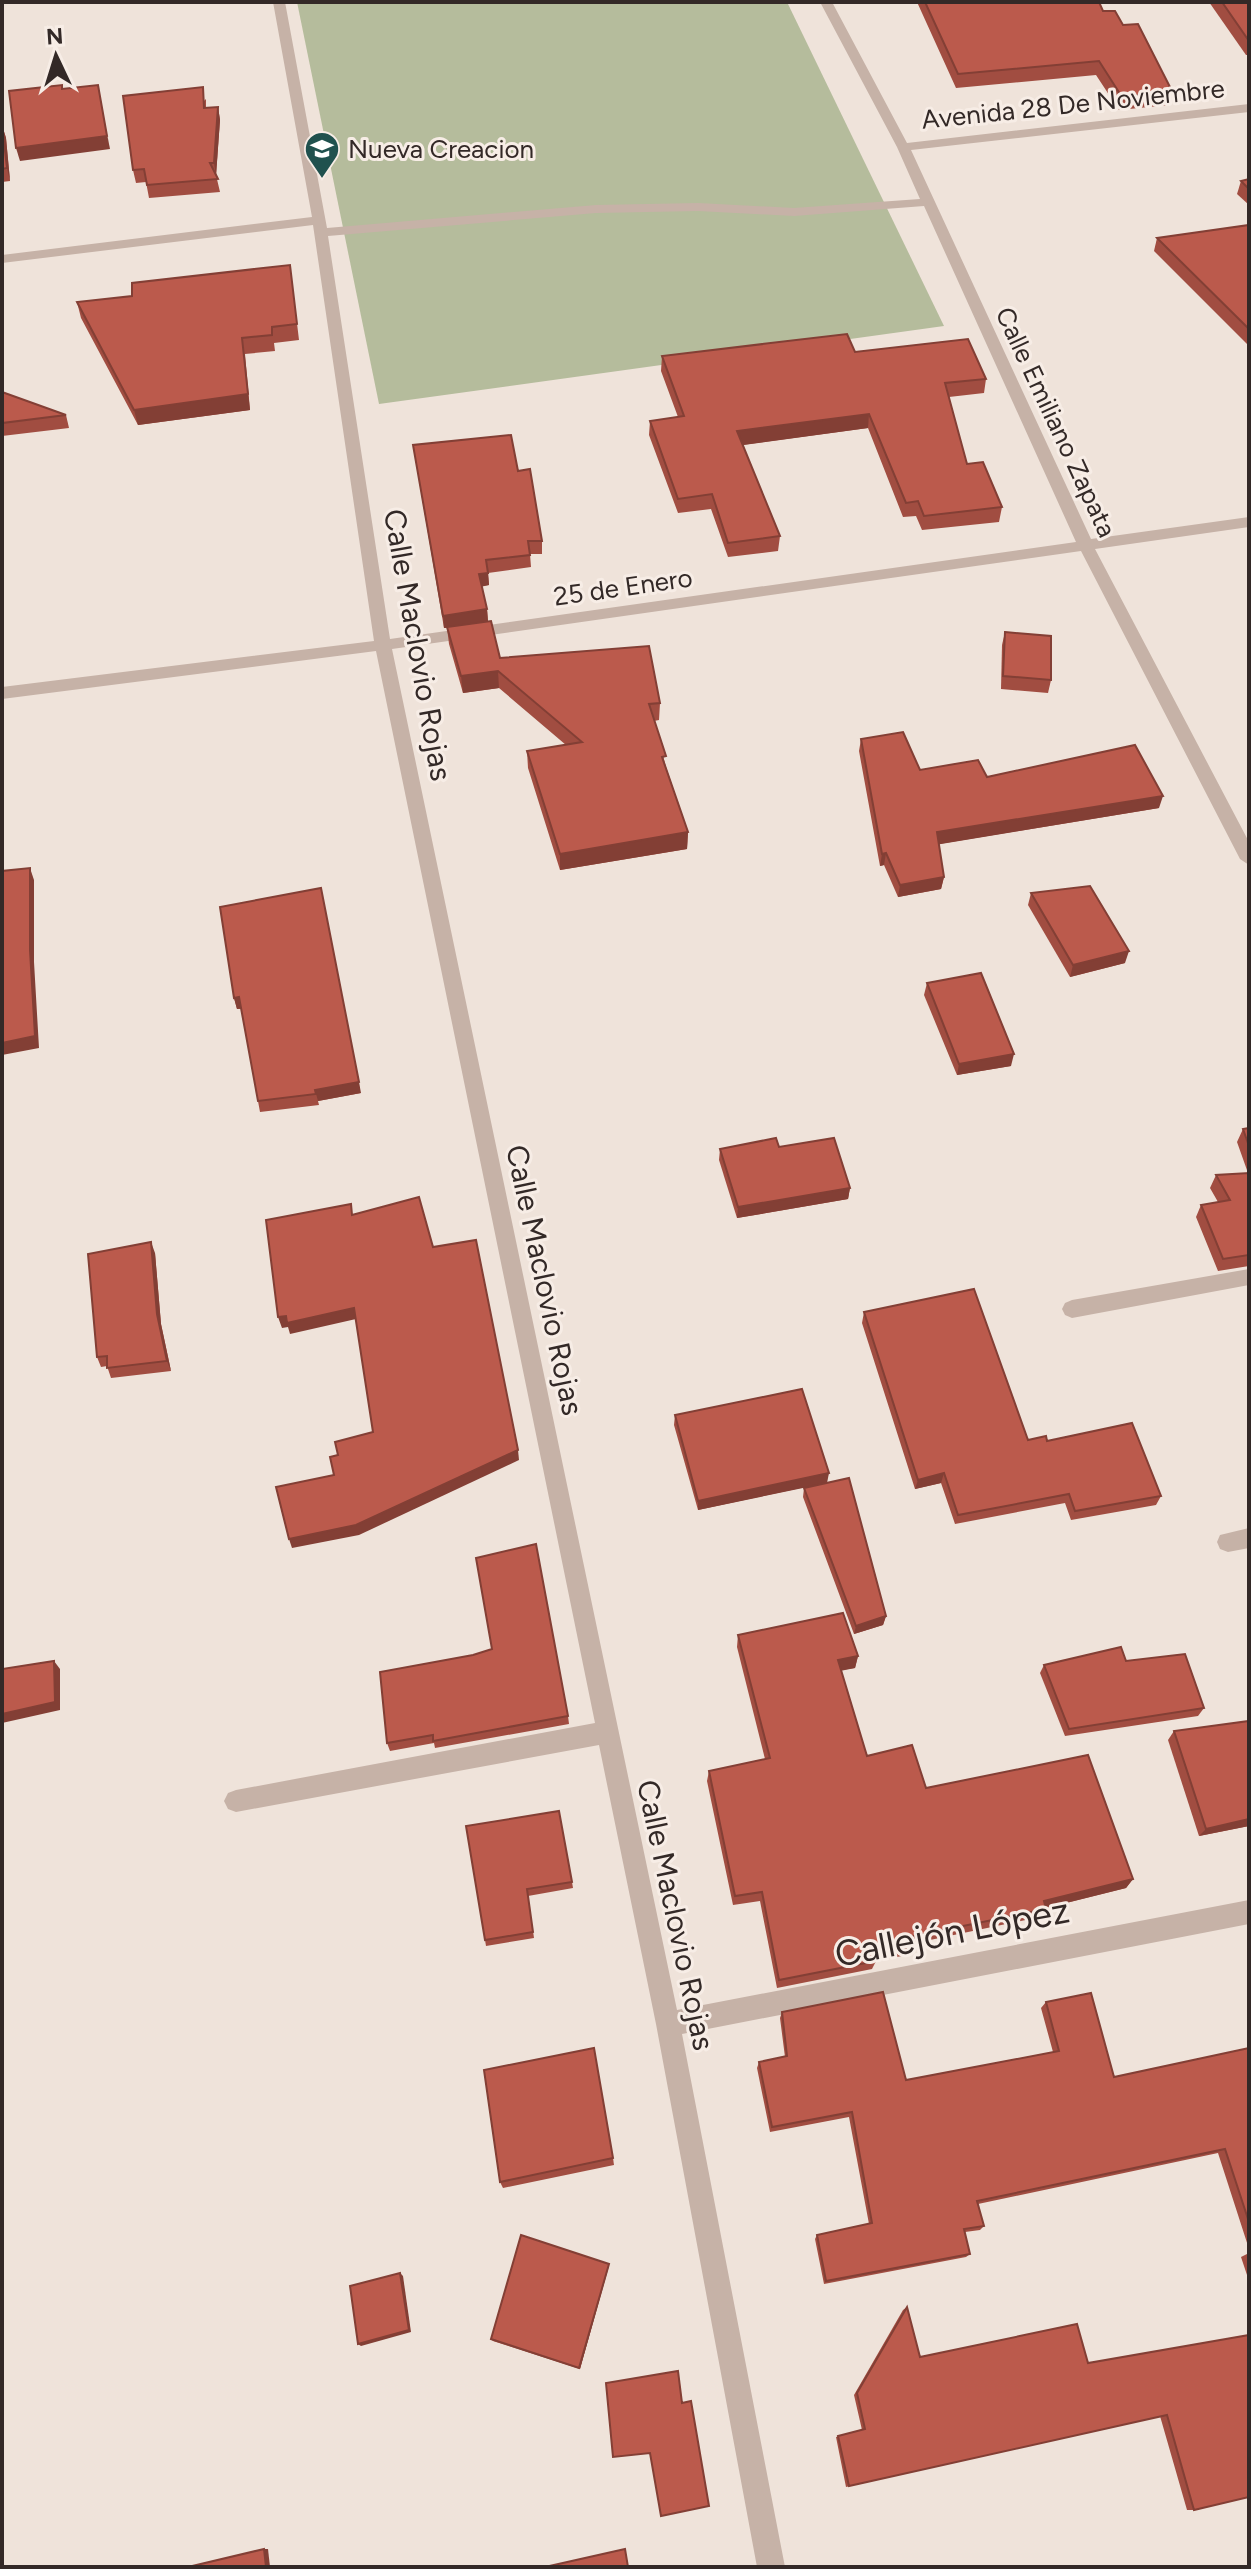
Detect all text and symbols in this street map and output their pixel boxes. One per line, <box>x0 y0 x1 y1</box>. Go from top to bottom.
north arrow <box>16 16 96 96</box>
text: N <box>45 22 64 51</box>
street label: Avenida 28 De Noviembre <box>920 72 1226 136</box>
school or university icon: Nueva Creacion <box>303 130 341 180</box>
place label: Nueva Creacion <box>348 133 534 165</box>
street label: Calle Emiliano Zapata <box>989 302 1123 542</box>
street label: Calle Maclovio Rojas <box>376 506 460 784</box>
street label: 25 de Enero <box>552 561 694 613</box>
street label: Calle Maclovio Rojas <box>498 1141 592 1419</box>
street label: Calle Maclovio Rojas <box>629 1776 723 2054</box>
street label: Callejón López <box>831 1888 1073 1976</box>

